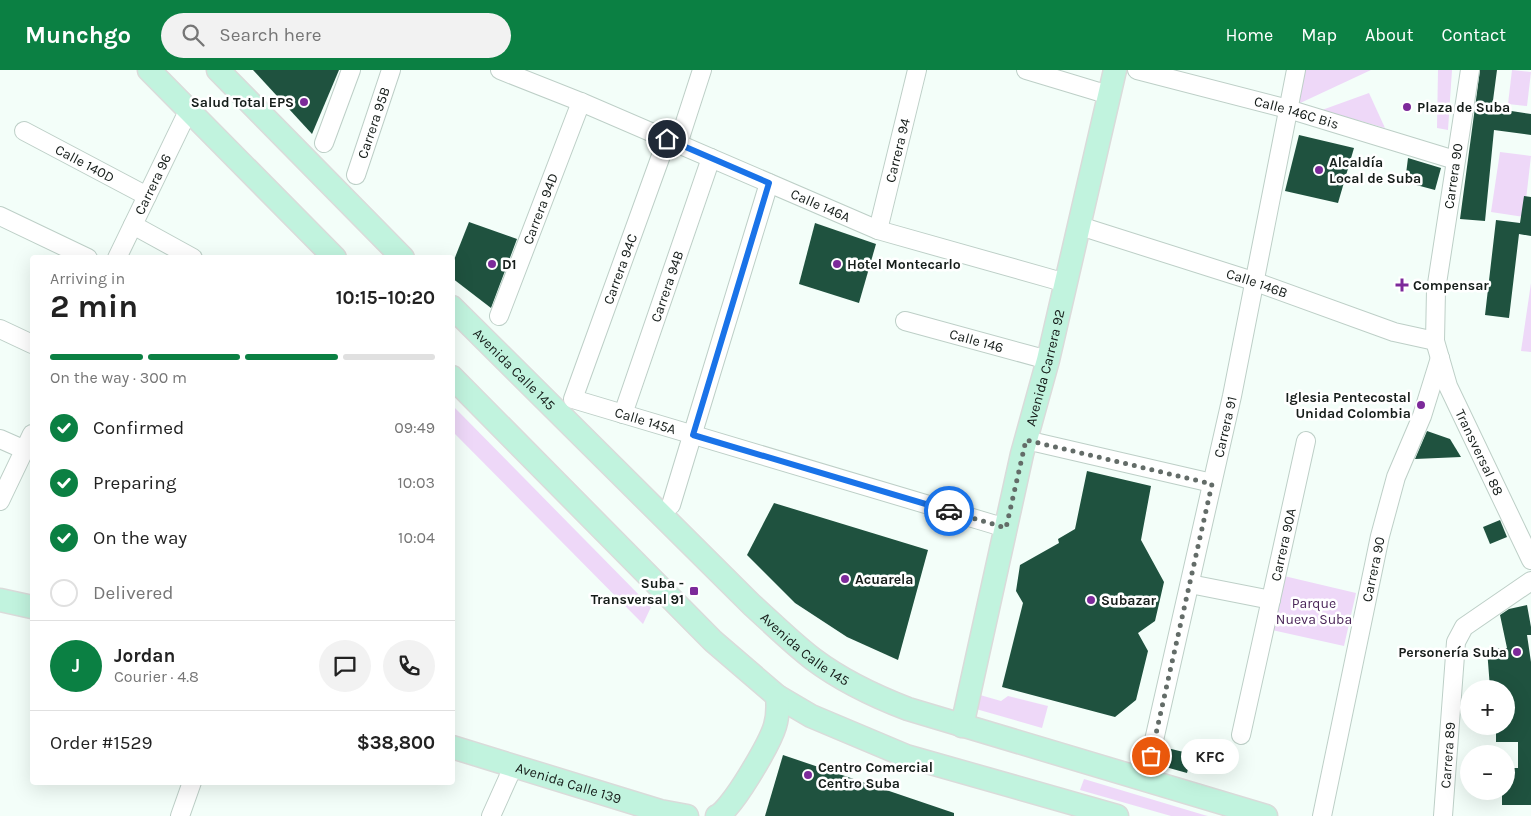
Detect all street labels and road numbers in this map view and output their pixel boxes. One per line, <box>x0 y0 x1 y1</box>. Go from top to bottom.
street label: Carrera 95B <box>354 85 394 161</box>
street label: Calle 146C Bis <box>1252 93 1341 133</box>
street label: Carrera 94 <box>882 116 914 184</box>
street label: Calle 140D <box>52 141 117 186</box>
street label: Carrera 90 <box>1440 142 1467 210</box>
street label: Carrera 96 <box>131 151 175 218</box>
street label: Carrera 94D <box>519 171 562 247</box>
street label: Calle 146A <box>788 185 853 226</box>
street label: Carrera 94C <box>600 231 641 307</box>
street label: Carrera 94B <box>647 249 687 324</box>
street label: Calle 146B <box>1224 265 1290 302</box>
street label: Avenida Carrera 92 <box>1022 308 1068 428</box>
street label: Avenida Calle 145 <box>469 325 559 414</box>
street label: Calle 146 <box>947 325 1005 356</box>
street label: Carrera 91 <box>1210 395 1241 459</box>
street label: Calle 145A <box>613 404 678 438</box>
street label: Transversal 88 <box>1451 407 1507 498</box>
street label: Carrera 90A <box>1267 507 1300 583</box>
street label: Carrera 90 <box>1359 535 1389 603</box>
street label: Avenida Calle 145 <box>757 609 852 690</box>
street label: Carrera 89 <box>1437 721 1459 789</box>
street label: Avenida Calle 139 <box>514 759 623 808</box>

